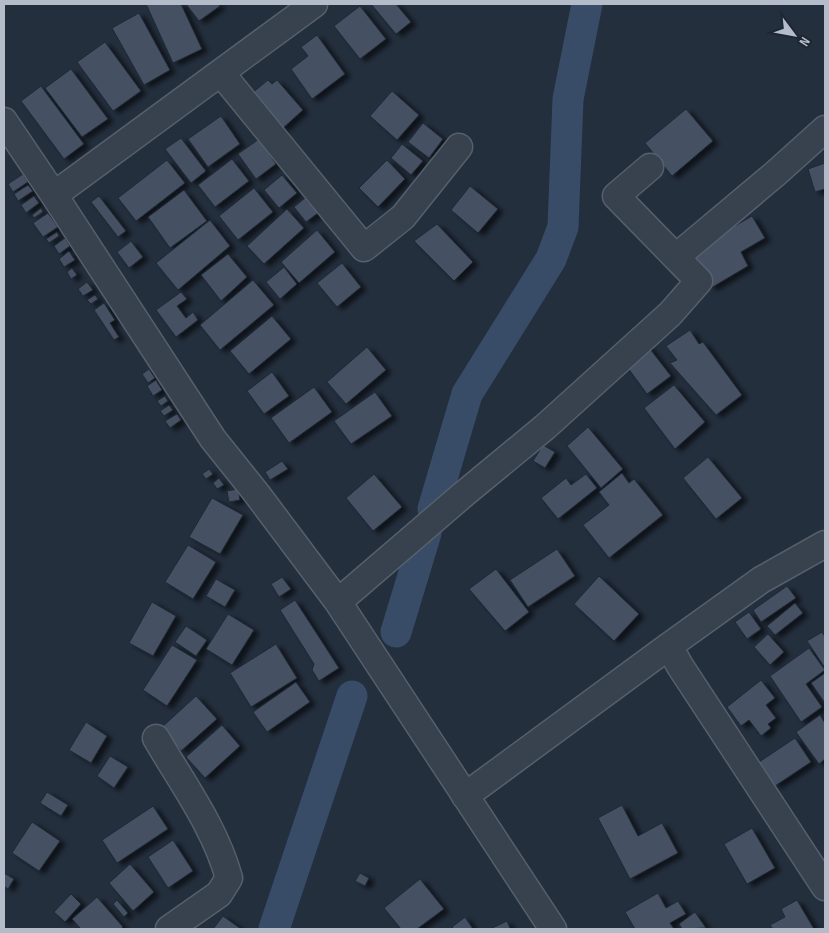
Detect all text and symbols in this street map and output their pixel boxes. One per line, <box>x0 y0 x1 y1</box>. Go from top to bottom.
north arrow <box>769 10 819 60</box>
text: N <box>795 34 814 49</box>

